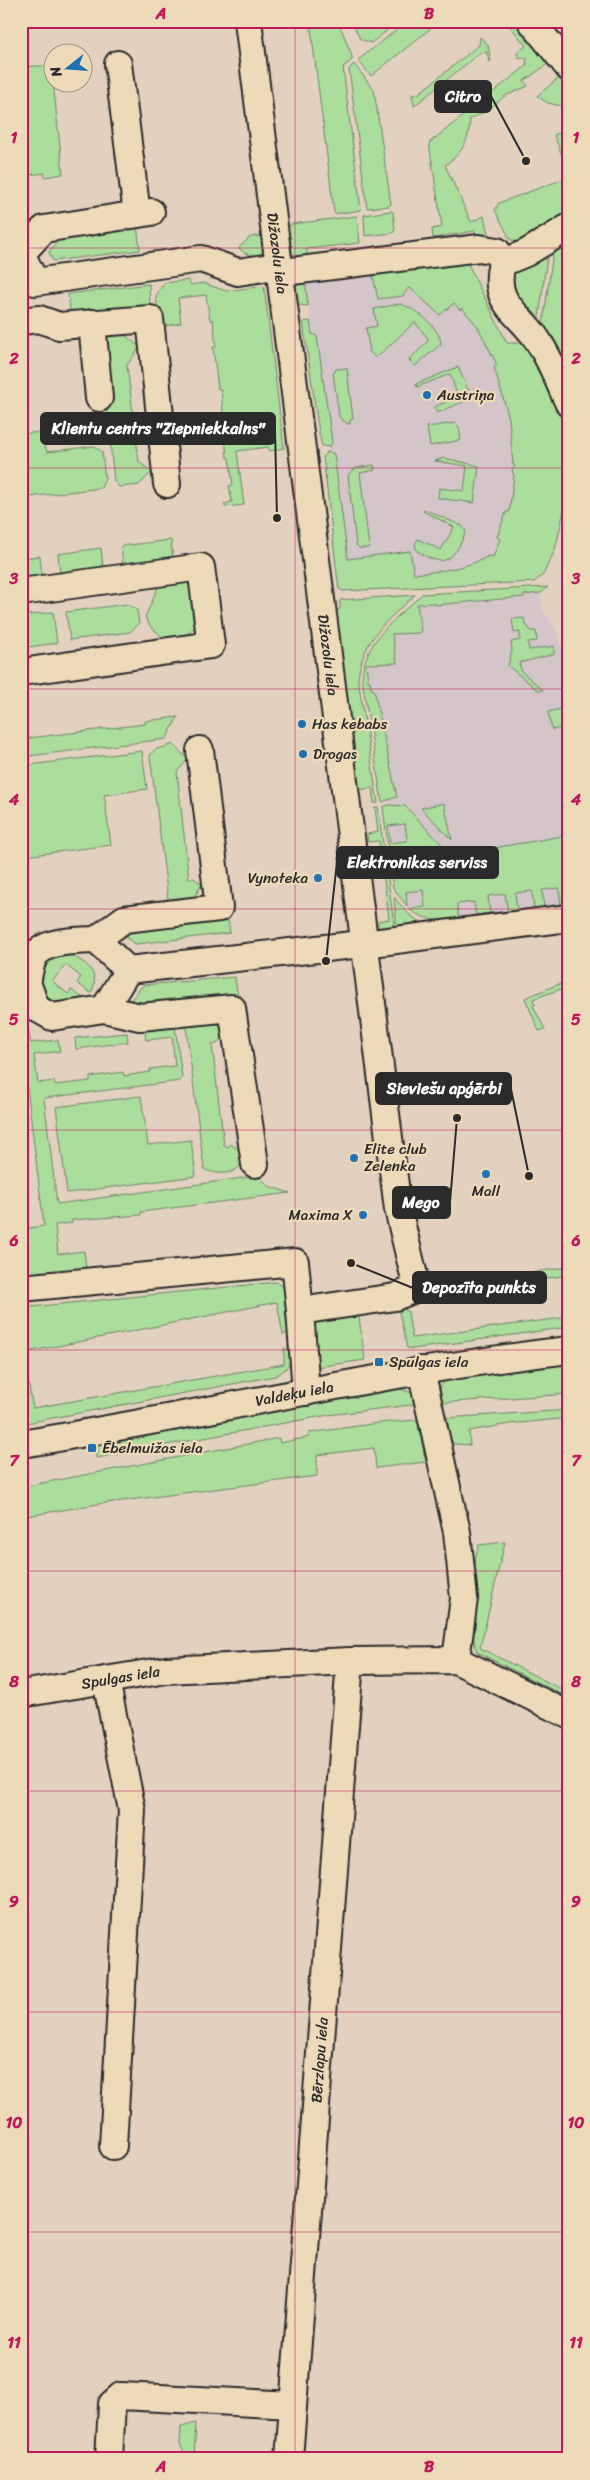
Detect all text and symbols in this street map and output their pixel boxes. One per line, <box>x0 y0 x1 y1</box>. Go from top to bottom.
text: A <box>155 0 166 28</box>
text: B <box>424 0 435 28</box>
north arrow <box>42 42 92 92</box>
text: N <box>43 63 70 81</box>
callout: Citro <box>435 81 491 112</box>
text: Citro <box>444 82 482 111</box>
text: 1 <box>11 123 18 152</box>
text: 1 <box>573 123 580 152</box>
street label: Dižozolu iela <box>259 211 295 296</box>
text: 2 <box>8 344 19 373</box>
text: 2 <box>570 344 581 373</box>
place label: Austriņa <box>436 382 495 408</box>
marker: Austriņa <box>421 389 433 401</box>
callout: Klientu centrs "Ziepniekkalns" <box>41 413 275 444</box>
text: Klientu centrs "Ziepniekkalns" <box>50 414 266 443</box>
text: 3 <box>9 564 19 593</box>
text: 3 <box>571 564 581 593</box>
street label: Dižozolu iela <box>310 613 346 698</box>
place label: Has kebabs <box>312 711 387 737</box>
marker: Has kebabs <box>296 718 308 730</box>
place label: Drogas <box>313 741 358 767</box>
marker: Drogas <box>297 748 309 760</box>
text: 4 <box>8 785 19 814</box>
text: 4 <box>570 785 581 814</box>
callout: Elektronikas serviss <box>337 847 498 878</box>
text: Elektronikas serviss <box>347 848 488 877</box>
place label: Vynoteka <box>248 865 308 891</box>
marker: Vynoteka <box>312 872 324 884</box>
text: 5 <box>9 1005 19 1034</box>
text: 5 <box>571 1005 581 1034</box>
callout: Sieviešu apģērbi <box>376 1073 511 1104</box>
text: Sieviešu apģērbi <box>385 1074 503 1103</box>
place label: Elite club Zelenka <box>364 1136 427 1179</box>
marker: Elite club Zelenka <box>348 1152 360 1164</box>
marker: Mall <box>480 1168 492 1180</box>
place label: Mall <box>472 1178 501 1204</box>
callout: Mego <box>393 1187 450 1218</box>
text: Mego <box>401 1188 441 1217</box>
place label: Maxima X <box>289 1202 353 1228</box>
marker: Maxima X <box>357 1209 369 1221</box>
text: 6 <box>8 1226 19 1255</box>
text: 6 <box>570 1226 581 1255</box>
callout: Depozīta punkts <box>413 1272 546 1303</box>
text: Depozīta punkts <box>422 1273 536 1302</box>
place label: Spulgas iela <box>389 1349 469 1375</box>
marker: Spulgas iela <box>373 1356 385 1368</box>
street label: Valdeķu iela <box>253 1374 336 1414</box>
place label: Ēbelmuižas iela <box>102 1435 203 1461</box>
marker: Ēbelmuižas iela <box>86 1442 98 1454</box>
text: 7 <box>9 1446 20 1475</box>
text: 7 <box>571 1446 582 1475</box>
street label: Spulgas iela <box>79 1658 162 1697</box>
text: 8 <box>8 1667 19 1696</box>
text: 8 <box>570 1667 581 1696</box>
text: 9 <box>9 1887 19 1916</box>
text: 9 <box>571 1887 581 1916</box>
street label: Bērzlapu iela <box>303 2016 336 2104</box>
text: 10 <box>6 2108 22 2137</box>
text: 10 <box>568 2108 584 2137</box>
text: 11 <box>7 2328 21 2357</box>
text: 11 <box>569 2328 583 2357</box>
text: A <box>155 2452 166 2480</box>
text: B <box>424 2452 435 2480</box>

